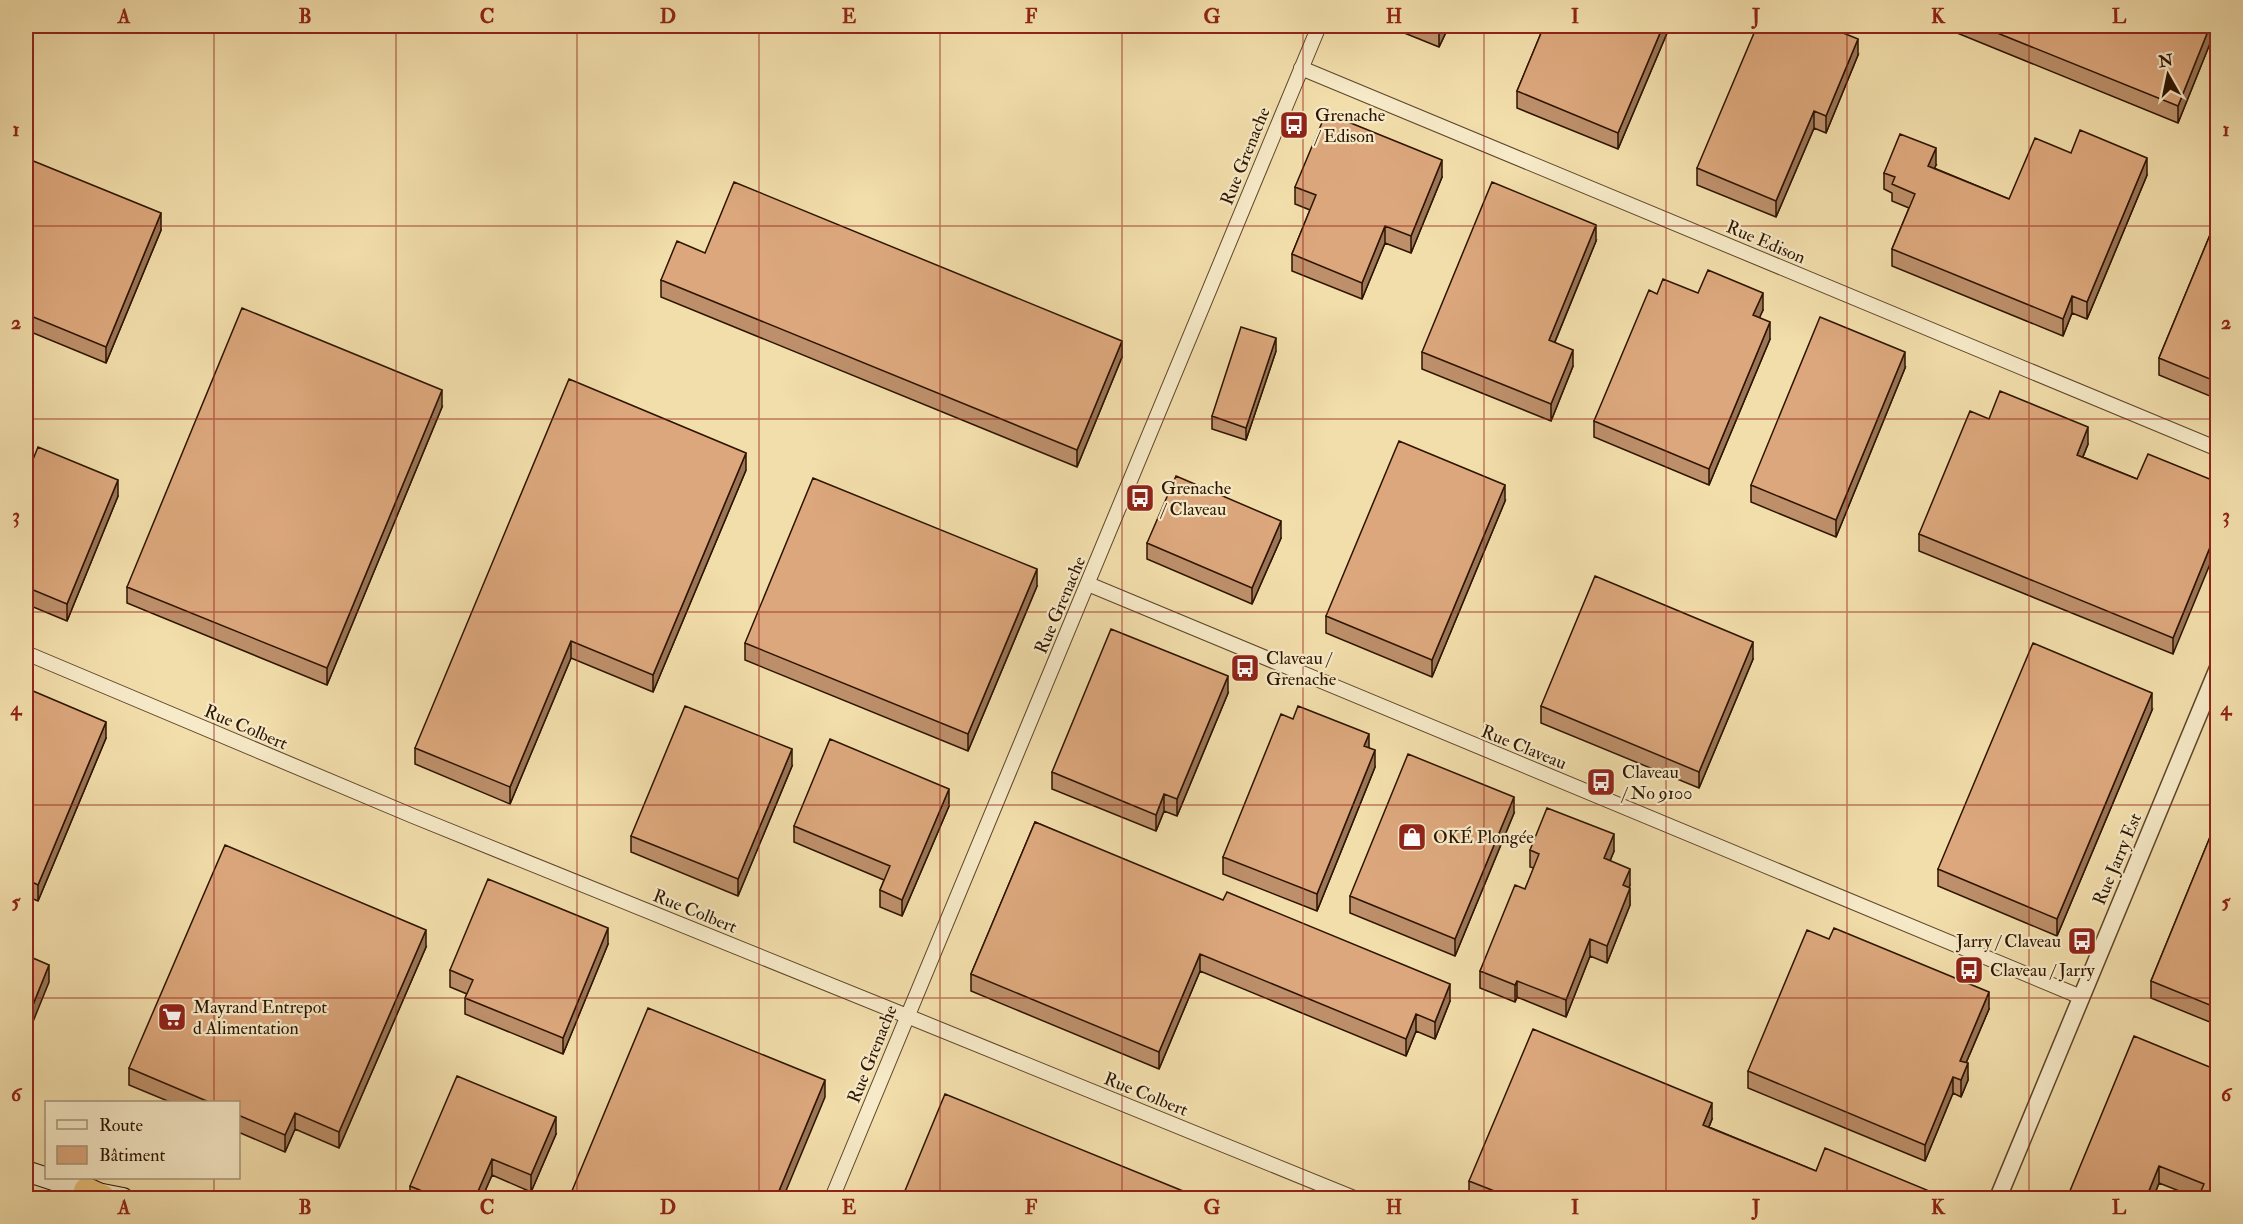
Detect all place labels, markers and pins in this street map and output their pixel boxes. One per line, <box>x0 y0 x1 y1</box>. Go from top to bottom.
place label: Grenache / Edison <box>1313 104 1386 148</box>
bus stop icon: Grenache / Edison <box>1278 109 1310 141</box>
place label: Grenache / Claveau <box>1159 477 1232 521</box>
bus stop icon: Grenache / Claveau <box>1124 482 1156 514</box>
place label: Claveau / Grenache <box>1266 647 1337 691</box>
bus stop icon: Claveau / Grenache <box>1229 652 1261 684</box>
place label: Claveau / No 9100 <box>1620 761 1693 805</box>
bus stop icon: Claveau / No 9100 <box>1585 766 1617 798</box>
shop icon: OKÉ Plongée <box>1396 821 1428 853</box>
place label: OKÉ Plongée <box>1433 826 1534 849</box>
bus stop icon: Jarry / Claveau <box>2066 925 2098 957</box>
place label: Jarry / Claveau <box>1955 930 2061 953</box>
bus stop icon: Claveau / Jarry <box>1953 954 1985 986</box>
place label: Claveau / Jarry <box>1990 959 2096 982</box>
place label: Mayrand Entrepot d Alimentation <box>193 996 327 1040</box>
supermarket icon: Mayrand Entrepot d Alimentation <box>156 1001 188 1033</box>

